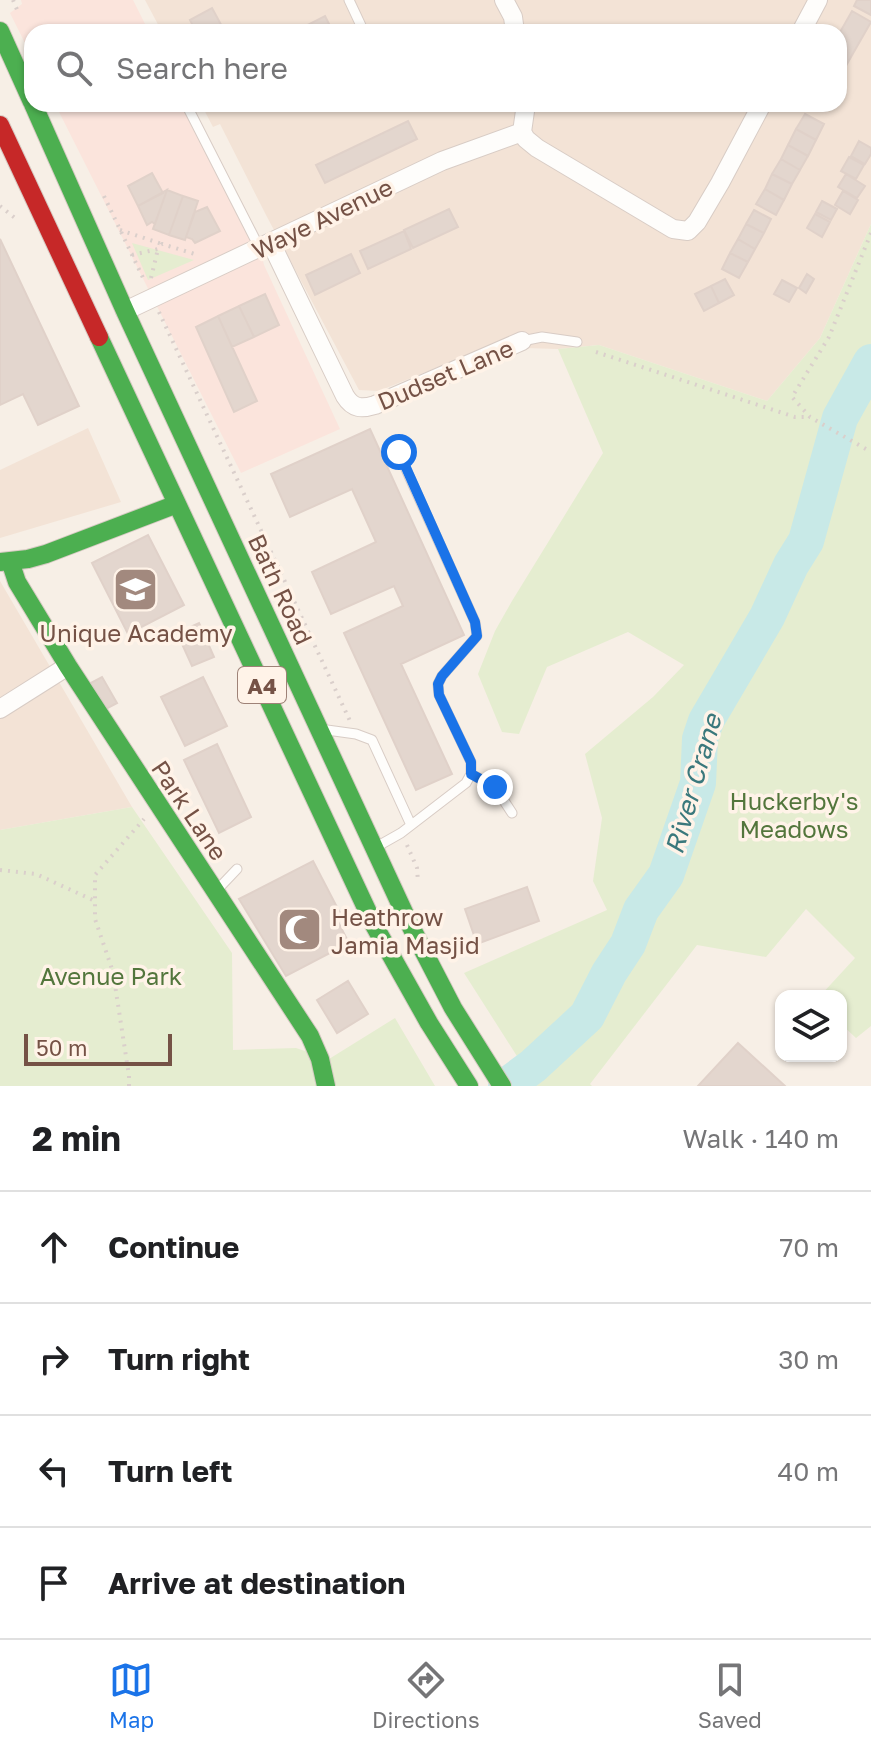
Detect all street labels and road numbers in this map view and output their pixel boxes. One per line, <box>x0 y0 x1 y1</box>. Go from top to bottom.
street label: Waye Avenue <box>247 171 397 265</box>
street label: Dudset Lane <box>373 332 517 416</box>
street label: Bath Road <box>243 529 319 649</box>
road number: A4 <box>238 667 286 703</box>
street label: Park Lane <box>146 755 234 865</box>

